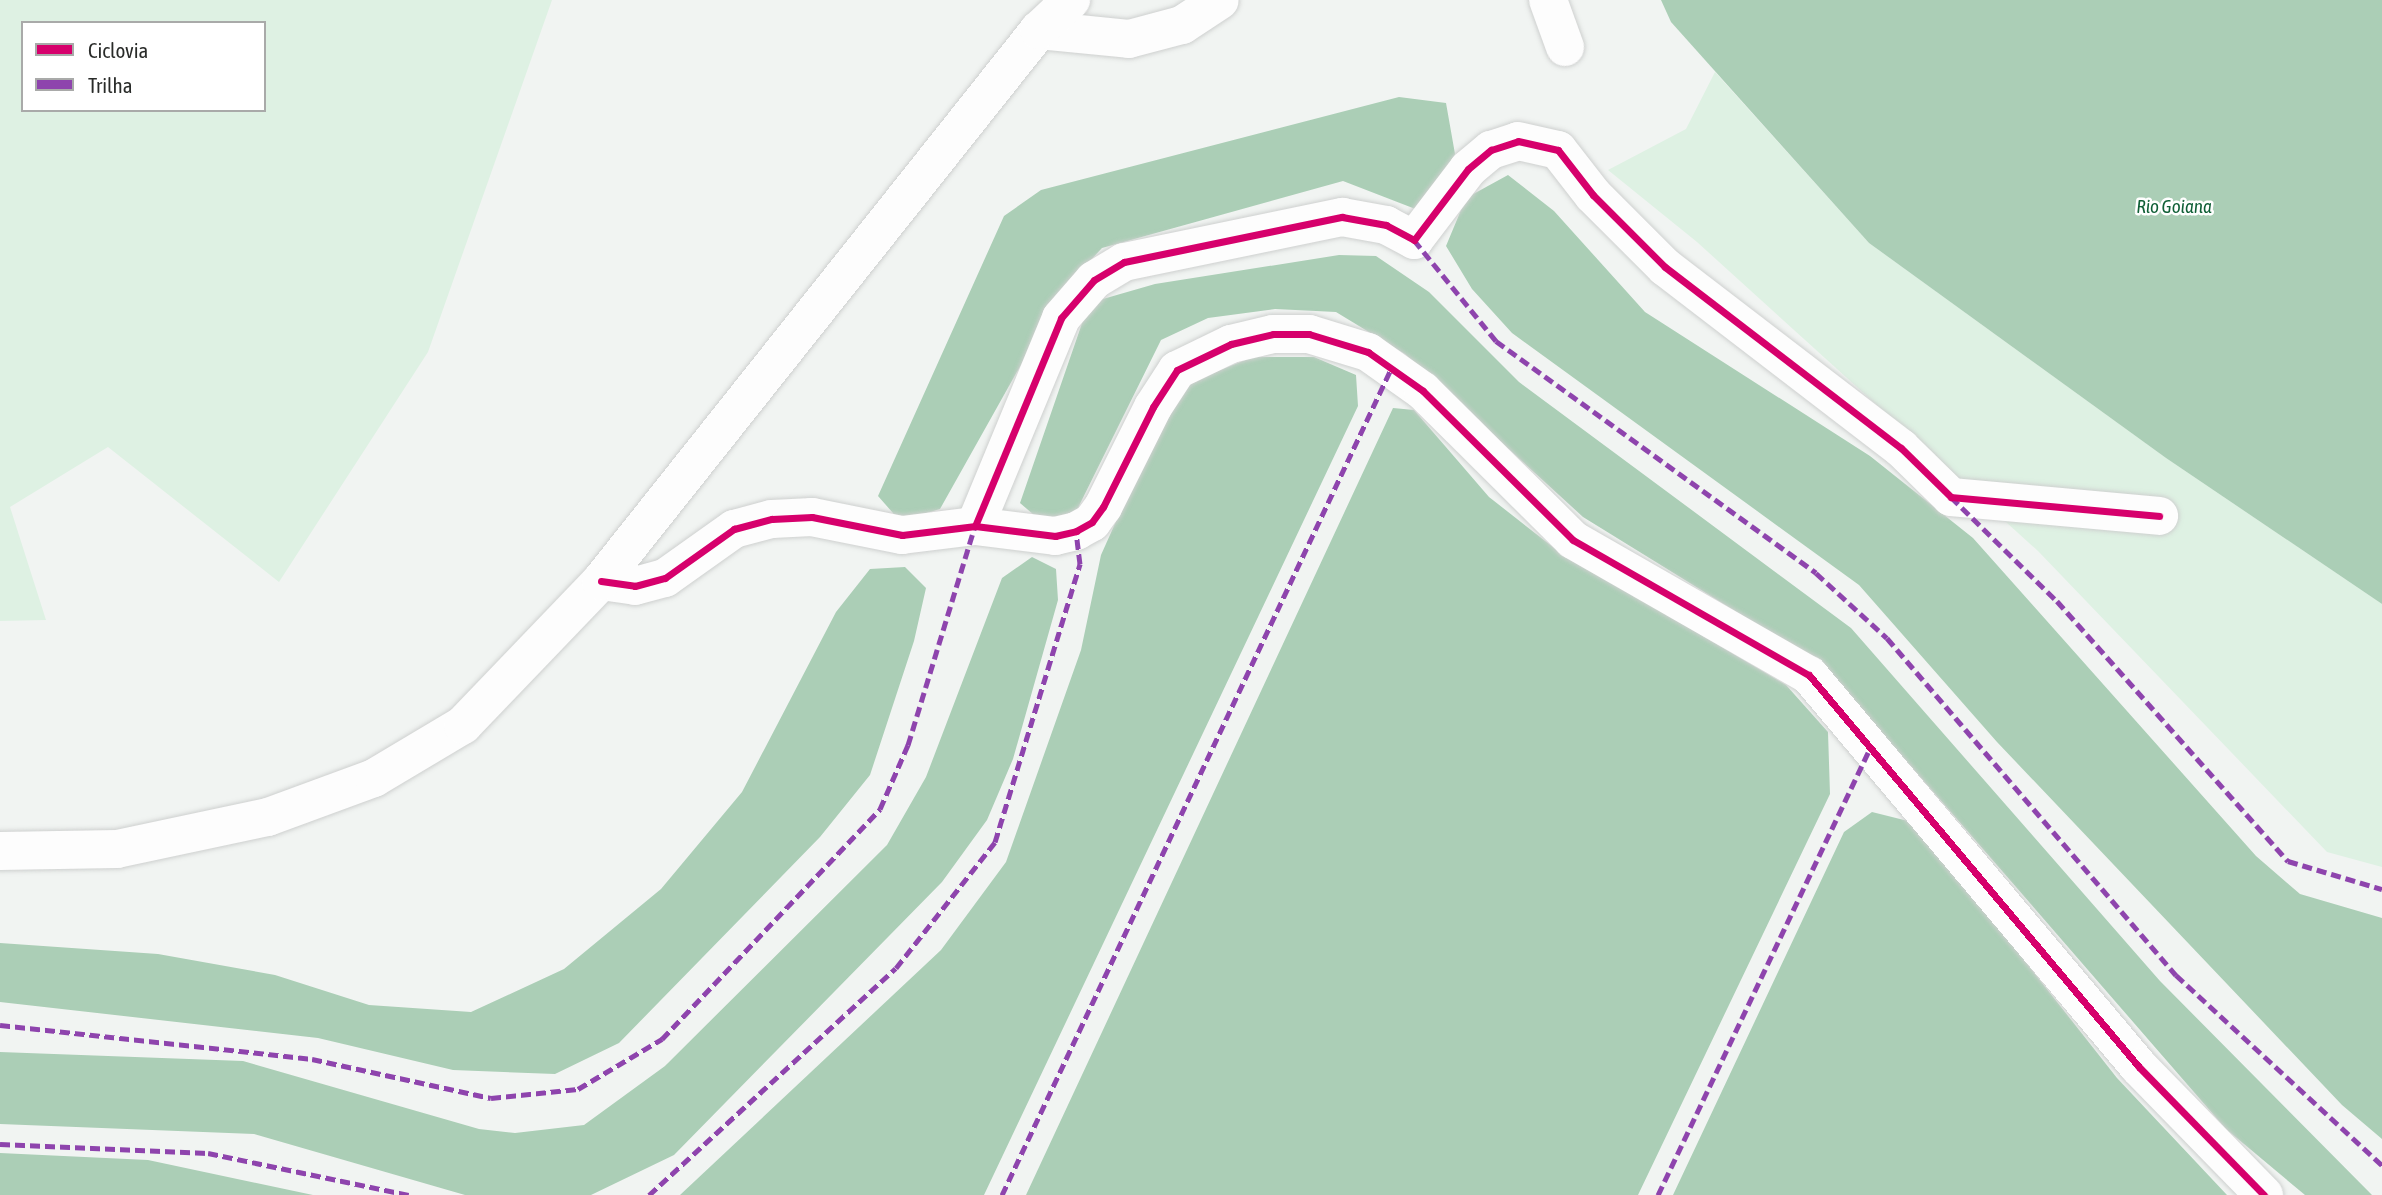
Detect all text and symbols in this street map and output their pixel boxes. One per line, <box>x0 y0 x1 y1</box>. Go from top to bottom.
legend <box>21 21 266 112</box>
text: Ciclovia <box>88 38 148 62</box>
text: Trilha <box>88 73 133 97</box>
water label: Rio Goiana <box>2136 196 2212 218</box>

